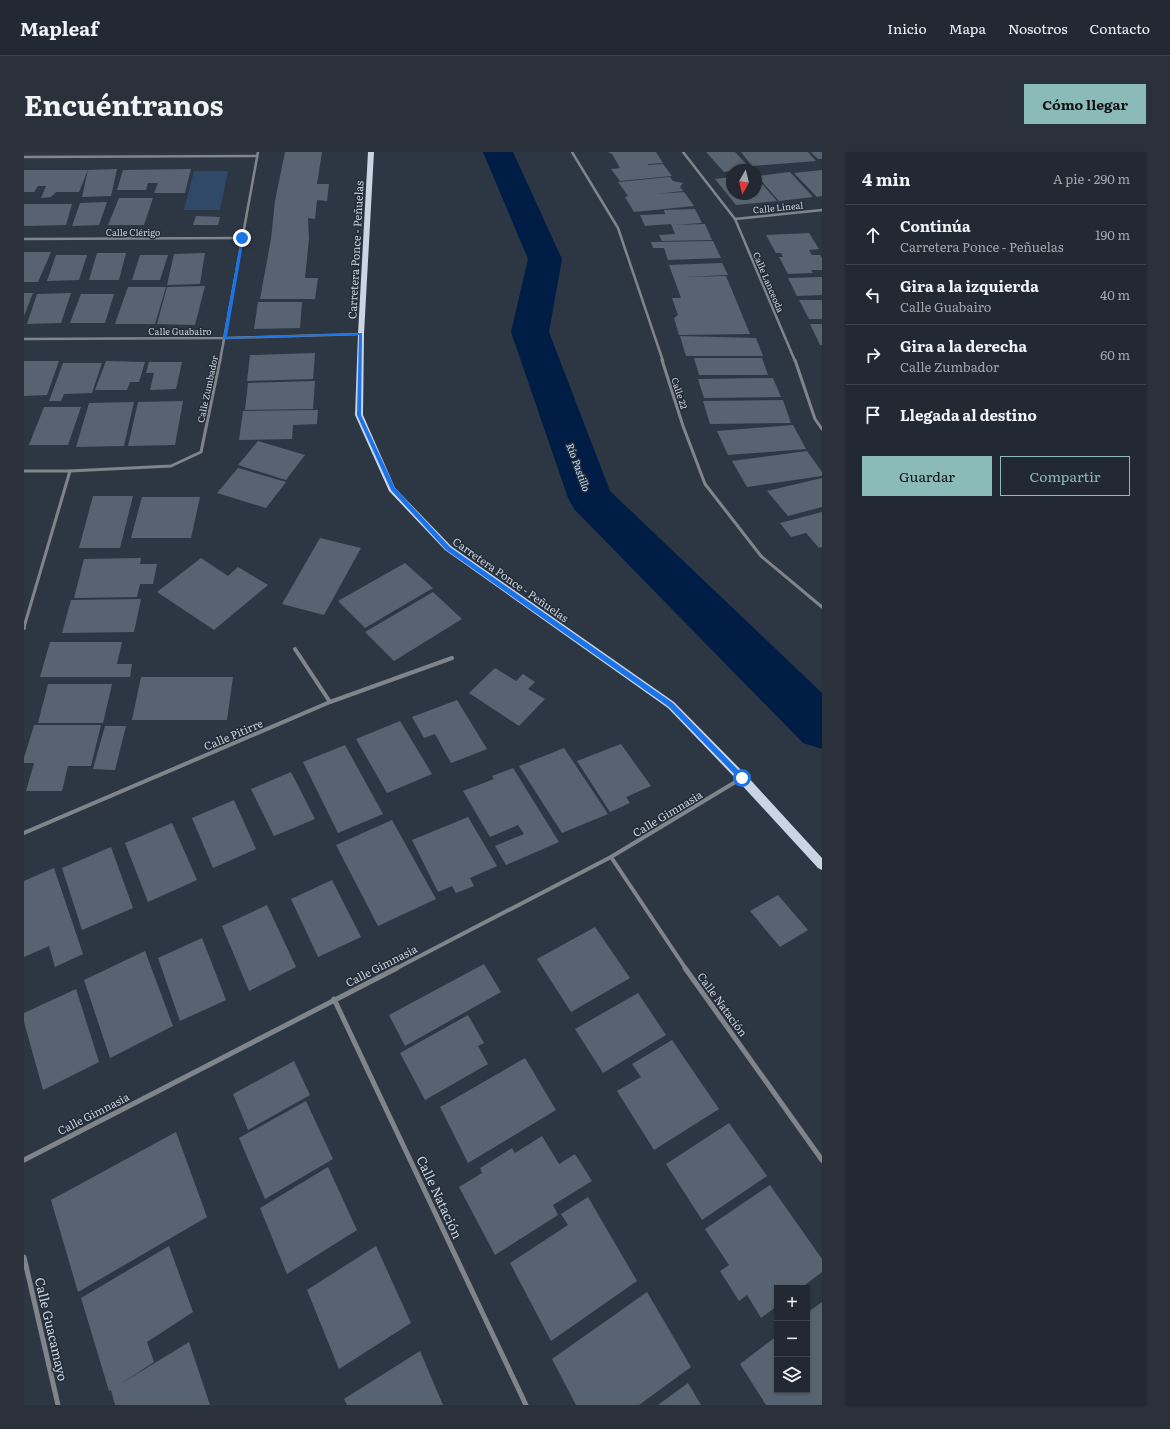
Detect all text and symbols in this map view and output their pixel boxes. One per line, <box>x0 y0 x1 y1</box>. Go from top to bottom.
text: Mapleaf <box>20 14 98 42</box>
text: Inicio <box>887 18 927 38</box>
text: Mapa <box>949 18 986 38</box>
text: Nosotros <box>1008 18 1068 38</box>
text: Contacto <box>1090 18 1150 38</box>
text: Encuéntranos <box>24 83 223 125</box>
button: Cómo llegar <box>1024 84 1146 124</box>
north arrow <box>726 164 762 200</box>
text: 4 min <box>862 166 911 191</box>
text: A pie · 290 m <box>1053 169 1130 188</box>
street label: Carretera Ponce - Peñuelas <box>343 180 367 320</box>
street label: Calle Lineal <box>752 197 804 217</box>
text: Continúa <box>900 214 971 237</box>
icon: ahead <box>862 224 884 246</box>
street label: Calle Clérigo <box>106 225 160 239</box>
text: 190 m <box>1095 225 1130 244</box>
route end <box>233 229 251 247</box>
text: Carretera Ponce - Peñuelas <box>900 237 1064 256</box>
street label: Calle Lanceoda <box>750 250 788 315</box>
text: Gira a la izquierda <box>900 274 1039 297</box>
icon: left <box>862 284 884 306</box>
text: 40 m <box>1100 285 1130 304</box>
text: Calle Guabairo <box>900 297 991 316</box>
street label: Calle Guabairo <box>148 324 212 338</box>
text: Gira a la derecha <box>900 334 1027 357</box>
icon: right <box>862 344 884 366</box>
text: 60 m <box>1100 345 1130 364</box>
street label: Calle Zumbador <box>193 353 221 424</box>
text: Calle Zumbador <box>900 357 999 376</box>
street label: Calle 22 <box>668 375 692 411</box>
text: Llegada al destino <box>900 403 1037 426</box>
icon: arrive <box>862 404 884 426</box>
water label: Río Pastillo <box>563 441 595 493</box>
button: Guardar <box>862 456 992 496</box>
button: Compartir <box>1000 456 1130 496</box>
street label: Carretera Ponce - Peñuelas <box>450 533 572 625</box>
street label: Calle Pitirre <box>201 714 265 754</box>
route start <box>733 769 751 787</box>
street label: Calle Gimnasia <box>629 786 705 840</box>
street label: Calle Gimnasia <box>342 940 420 990</box>
street label: Calle Natación <box>694 969 752 1039</box>
street label: Calle Gimnasia <box>54 1088 132 1138</box>
street label: Calle Natación <box>412 1152 468 1242</box>
street label: Calle Guacamayo <box>31 1275 73 1383</box>
map controls <box>774 1285 810 1393</box>
button: + <box>774 1285 810 1321</box>
button: − <box>774 1321 810 1357</box>
button: layers <box>774 1357 810 1393</box>

